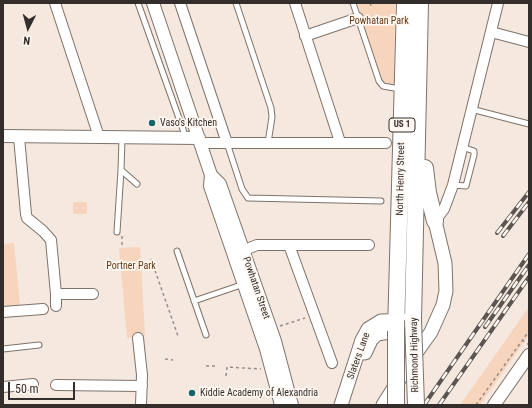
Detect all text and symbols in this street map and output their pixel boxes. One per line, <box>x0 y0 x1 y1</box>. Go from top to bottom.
north arrow <box>8 8 48 48</box>
park label: Powhatan Park <box>349 15 409 27</box>
text: N <box>23 34 31 47</box>
place label: Vaso's Kitchen <box>160 117 217 129</box>
marker: Vaso's Kitchen <box>147 118 157 128</box>
road number: US 1 <box>389 118 415 132</box>
street label: North Henry Street <box>394 142 408 216</box>
street label: Powhatan Street <box>240 255 272 321</box>
park label: Portner Park <box>106 260 156 272</box>
street label: Richmond Highway <box>408 317 422 393</box>
street label: Slaters Lane <box>345 331 373 381</box>
scale bar <box>10 374 77 400</box>
text: 50 m <box>15 382 39 396</box>
place label: Kiddie Academy of Alexandria <box>200 387 318 399</box>
marker: Kiddie Academy of Alexandria <box>187 388 197 398</box>

